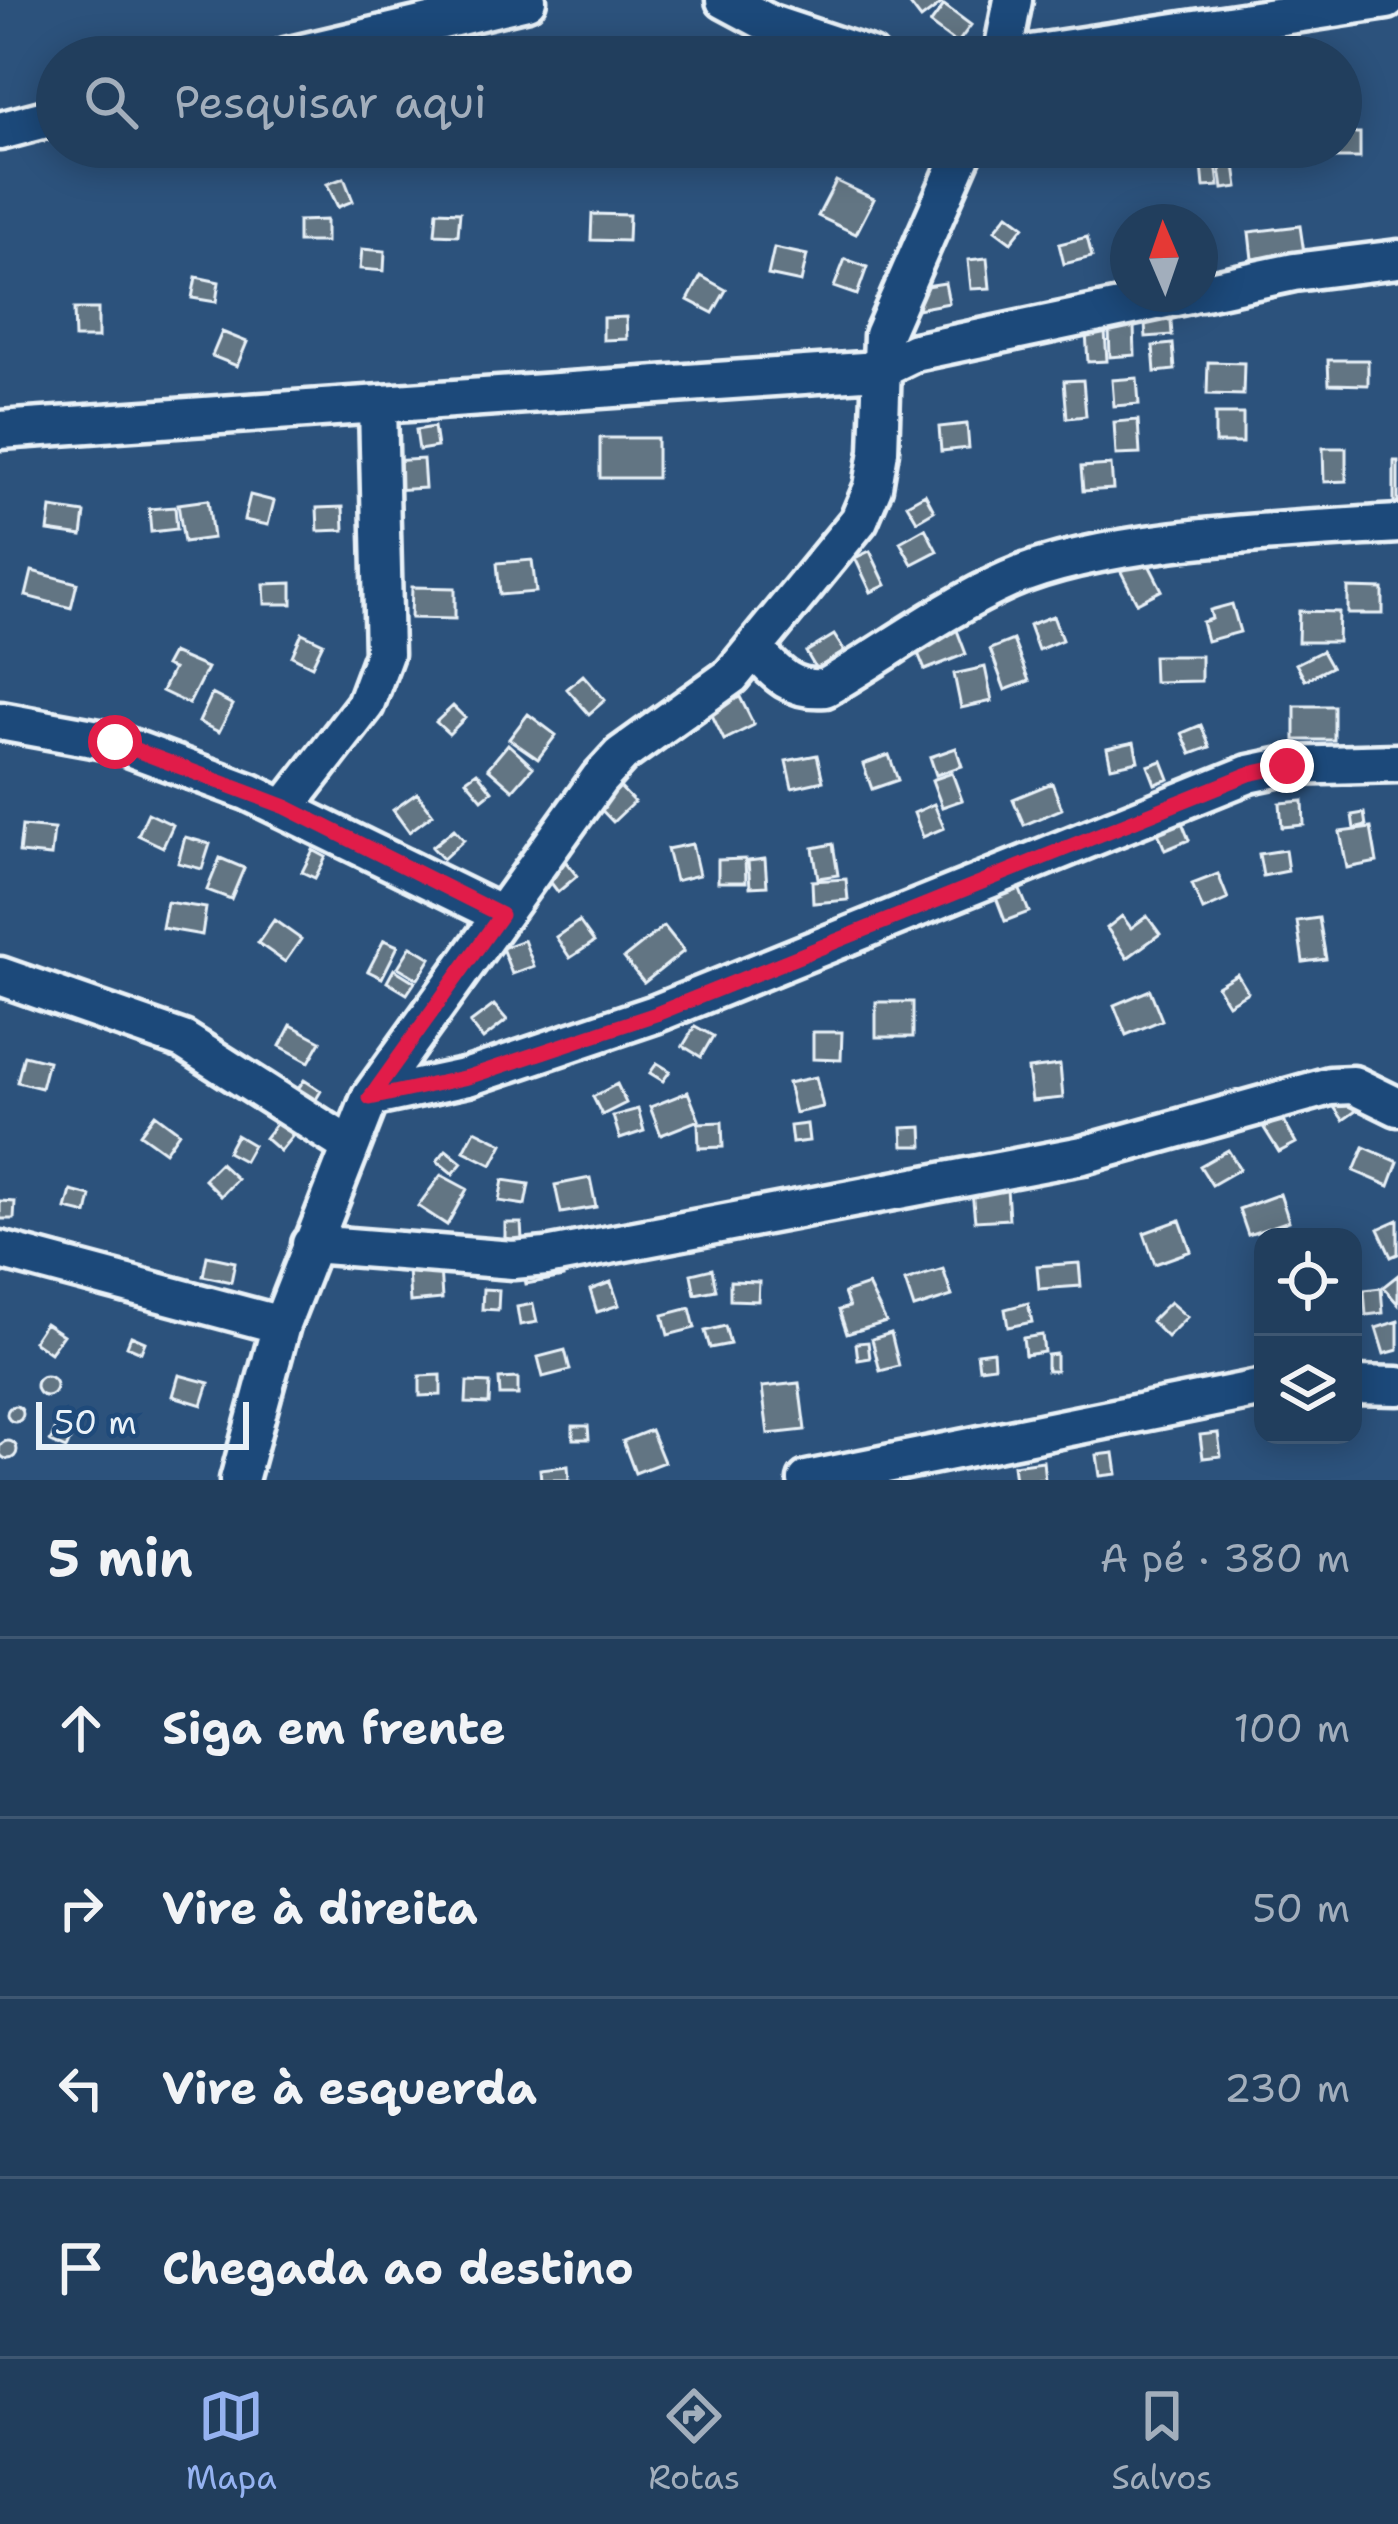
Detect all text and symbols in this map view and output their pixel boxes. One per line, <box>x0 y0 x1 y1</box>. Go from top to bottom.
search box <box>36 36 1362 168</box>
icon: search <box>78 69 144 135</box>
text: Pesquisar aqui <box>174 72 487 132</box>
north arrow <box>1110 204 1218 312</box>
route start <box>88 715 142 769</box>
route end <box>1260 739 1314 793</box>
map controls <box>1254 1228 1362 1444</box>
button: locate <box>1254 1228 1362 1336</box>
button: layers <box>1254 1336 1362 1444</box>
scale bar <box>36 1396 249 1449</box>
text: 50 m <box>54 1400 137 1445</box>
text: 5 min <box>48 1524 193 1592</box>
text: A pé · 380 m <box>1100 1532 1350 1584</box>
icon: ahead <box>48 1695 114 1761</box>
text: Siga em frente <box>162 1698 506 1758</box>
text: 100 m <box>1234 1702 1350 1754</box>
icon: right <box>48 1875 114 1941</box>
text: Vire à direita <box>162 1878 478 1938</box>
text: 50 m <box>1252 1882 1350 1934</box>
icon: left <box>48 2055 114 2121</box>
text: Vire à esquerda <box>162 2058 537 2118</box>
text: 230 m <box>1224 2062 1350 2114</box>
icon: arrive <box>48 2235 114 2301</box>
text: Chegada ao destino <box>162 2238 634 2298</box>
tab: Mapa <box>186 2383 277 2500</box>
tab: Rotas <box>648 2383 740 2500</box>
tab: Salvos <box>1111 2383 1212 2500</box>

